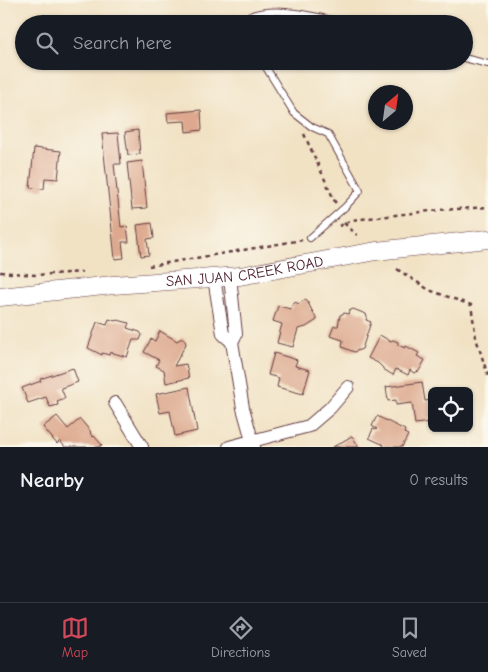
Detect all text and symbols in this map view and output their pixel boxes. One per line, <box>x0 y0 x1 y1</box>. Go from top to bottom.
search box <box>15 15 473 70</box>
icon: search <box>33 29 61 57</box>
text: Search here <box>73 32 172 54</box>
north arrow <box>368 85 413 130</box>
street label: SAN JUAN CREEK ROAD <box>165 252 325 290</box>
map controls <box>428 387 473 432</box>
button: locate <box>428 387 473 432</box>
text: Nearby <box>20 468 84 492</box>
text: 0 results <box>409 471 468 489</box>
tab: Map <box>61 614 89 661</box>
tab: Directions <box>211 614 270 661</box>
tab: Saved <box>392 614 427 661</box>

